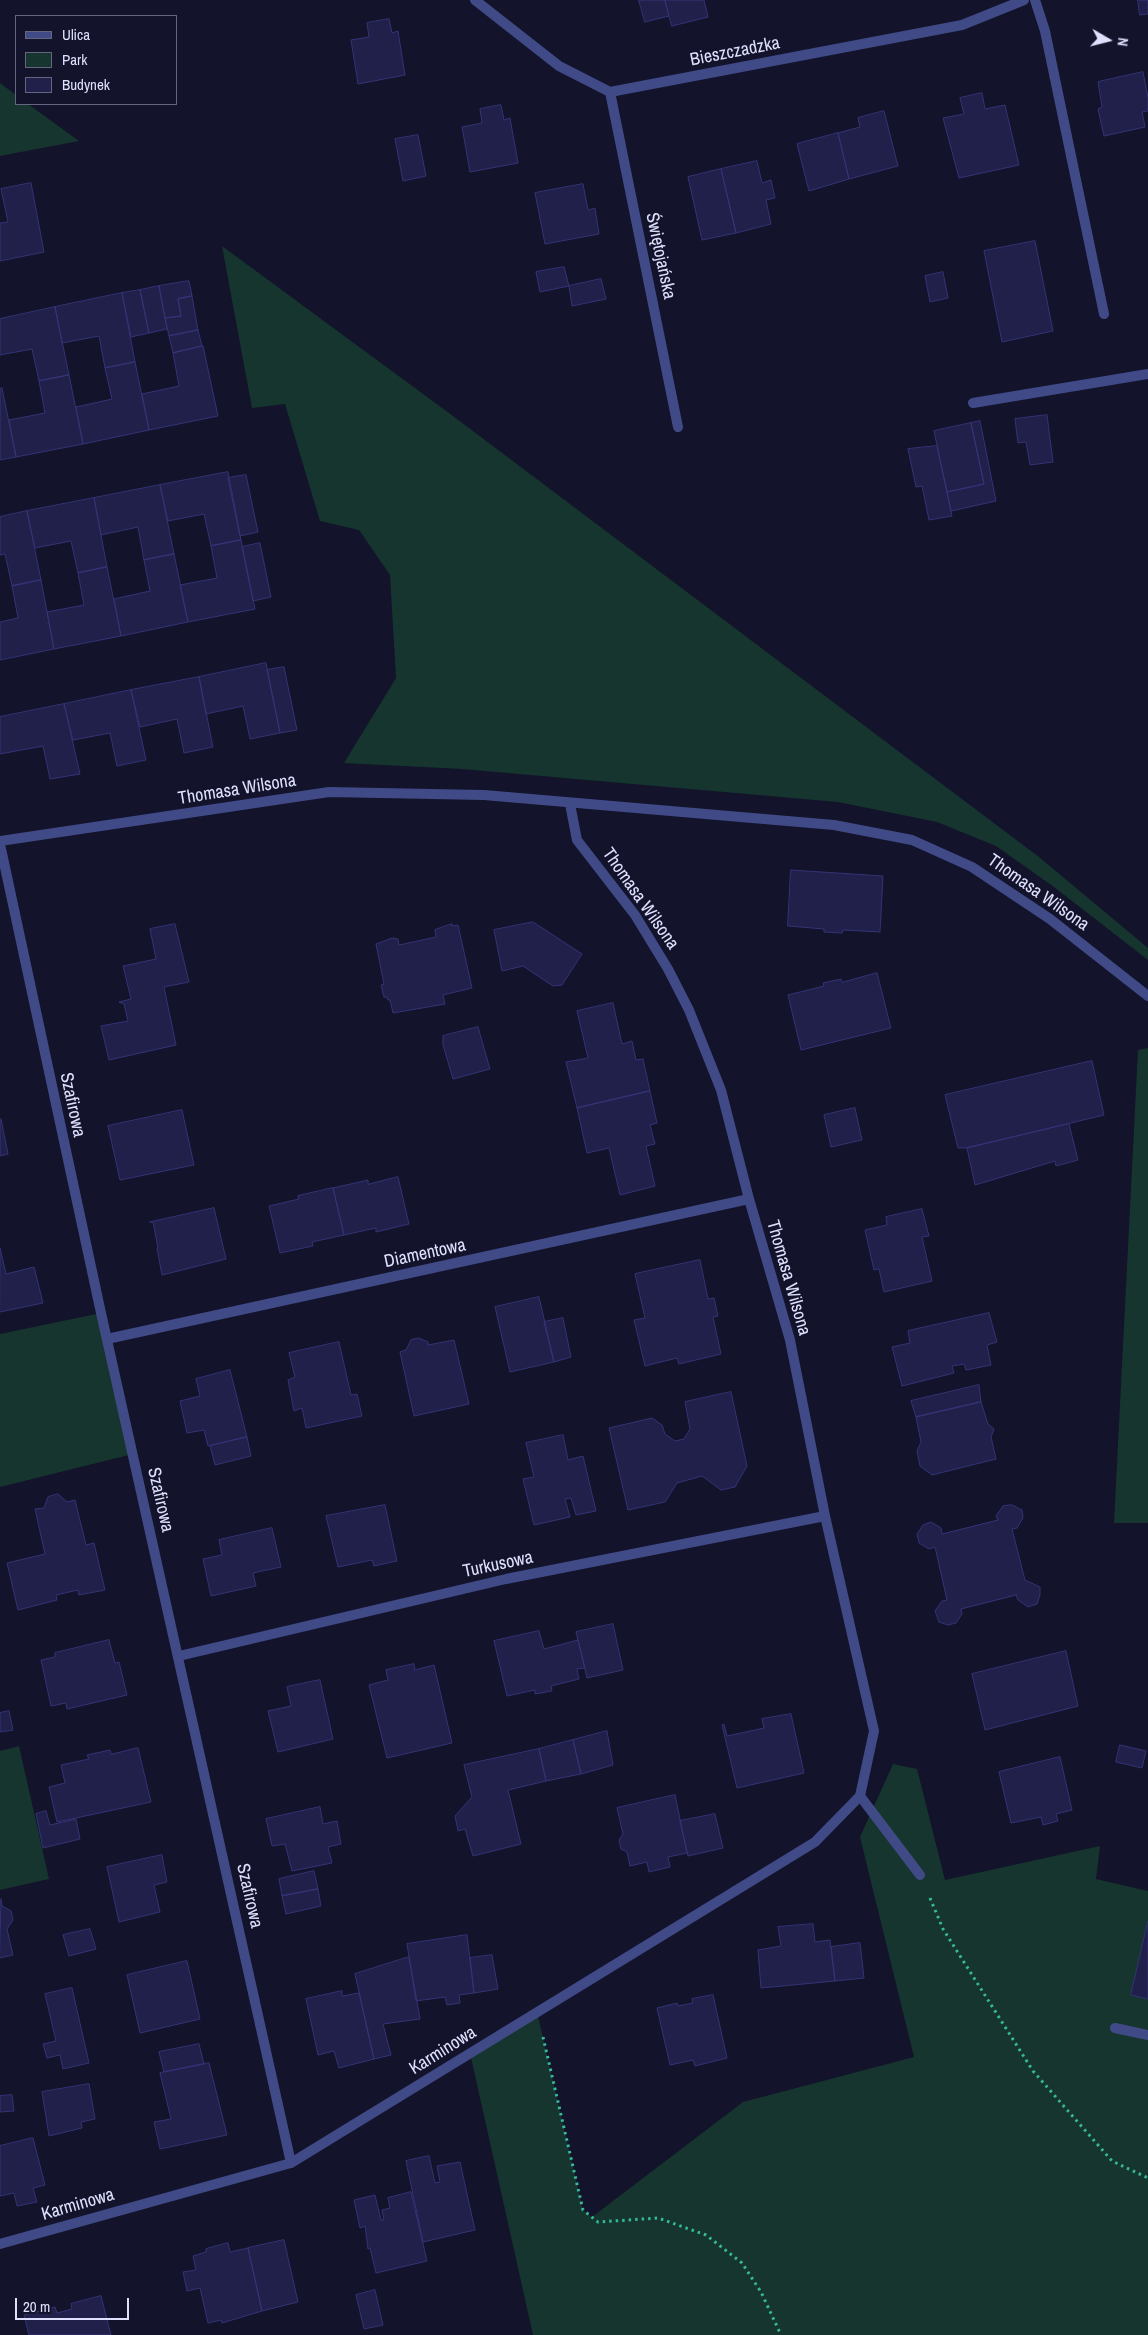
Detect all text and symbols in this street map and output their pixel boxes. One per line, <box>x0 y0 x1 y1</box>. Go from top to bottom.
legend <box>15 15 178 105</box>
north arrow <box>1083 15 1133 65</box>
text: Ulica <box>62 24 90 45</box>
street label: Bieszczadzka <box>688 33 782 71</box>
text: N <box>1113 37 1132 47</box>
text: Park <box>62 49 87 70</box>
text: Budynek <box>62 74 110 95</box>
street label: Świętojańska <box>640 211 680 301</box>
street label: Thomasa Wilsona <box>177 770 297 810</box>
street label: Thomasa Wilsona <box>597 844 683 954</box>
street label: Thomasa Wilsona <box>983 850 1093 936</box>
street label: Szafirowa <box>55 1071 89 1139</box>
street label: Thomasa Wilsona <box>761 1218 815 1338</box>
street label: Diamentowa <box>382 1235 468 1273</box>
street label: Szafirowa <box>142 1466 178 1534</box>
street label: Turkusowa <box>461 1547 535 1583</box>
street label: Szafirowa <box>231 1862 267 1930</box>
street label: Karminowa <box>406 2022 480 2080</box>
street label: Karminowa <box>39 2184 117 2226</box>
scale bar <box>18 2288 131 2320</box>
text: 20 m <box>23 2296 50 2317</box>

